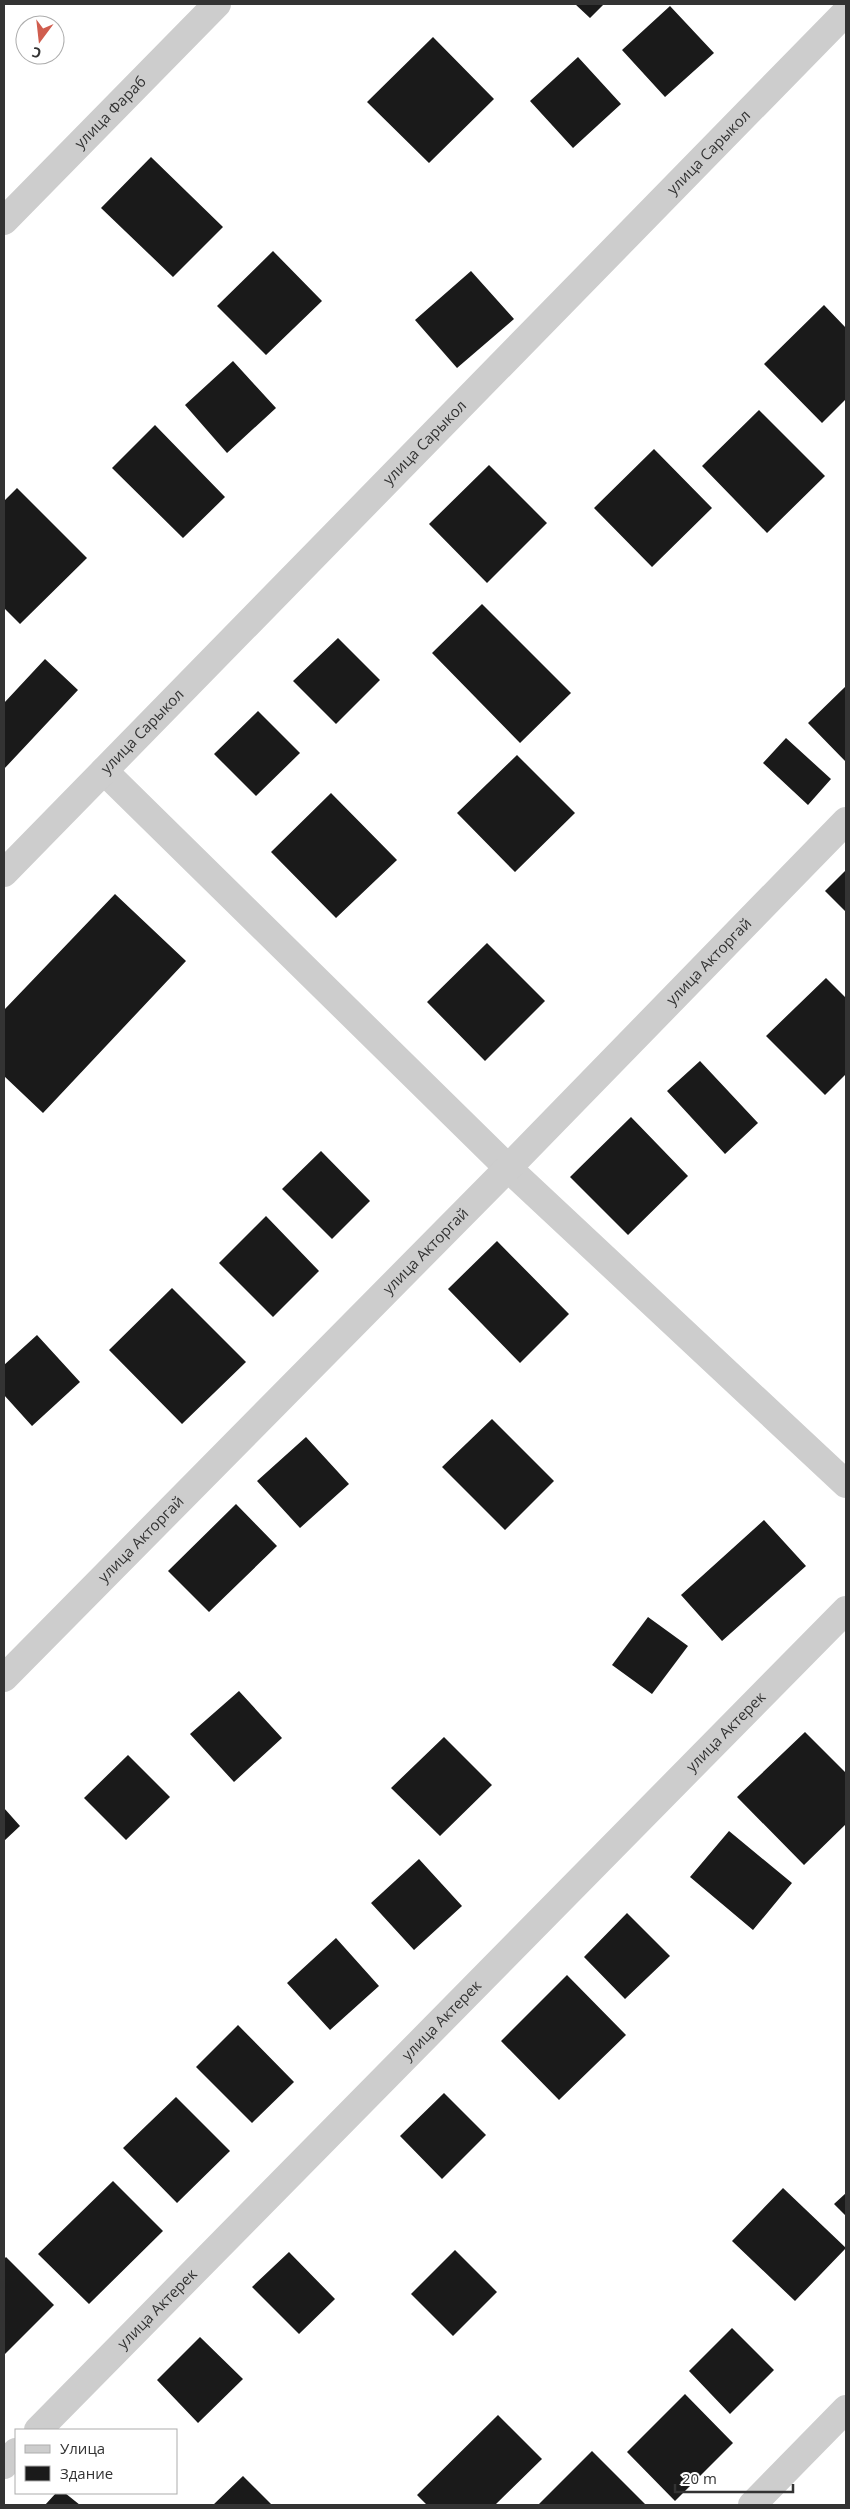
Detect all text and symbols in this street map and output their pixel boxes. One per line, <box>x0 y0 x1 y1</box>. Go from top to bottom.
north arrow <box>15 15 65 65</box>
text: С <box>30 43 43 63</box>
street label: улица Фараб <box>70 71 150 152</box>
street label: улица Сарыкол <box>662 105 754 198</box>
street label: улица Сарыкол <box>378 395 470 489</box>
street label: улица Сарыкол <box>96 684 188 777</box>
street label: улица Акторгай <box>661 913 755 1009</box>
street label: улица Акторгай <box>378 1203 472 1298</box>
street label: улица Акторгай <box>93 1491 188 1586</box>
street label: улица Актерек <box>681 1687 769 1776</box>
street label: улица Актерек <box>397 1975 485 2064</box>
street label: улица Актерек <box>112 2263 201 2353</box>
legend <box>15 2429 178 2494</box>
text: Улица <box>60 2438 105 2458</box>
scale bar <box>675 2462 792 2494</box>
text: Здание <box>60 2463 113 2483</box>
text: 20 m <box>682 2468 717 2488</box>

